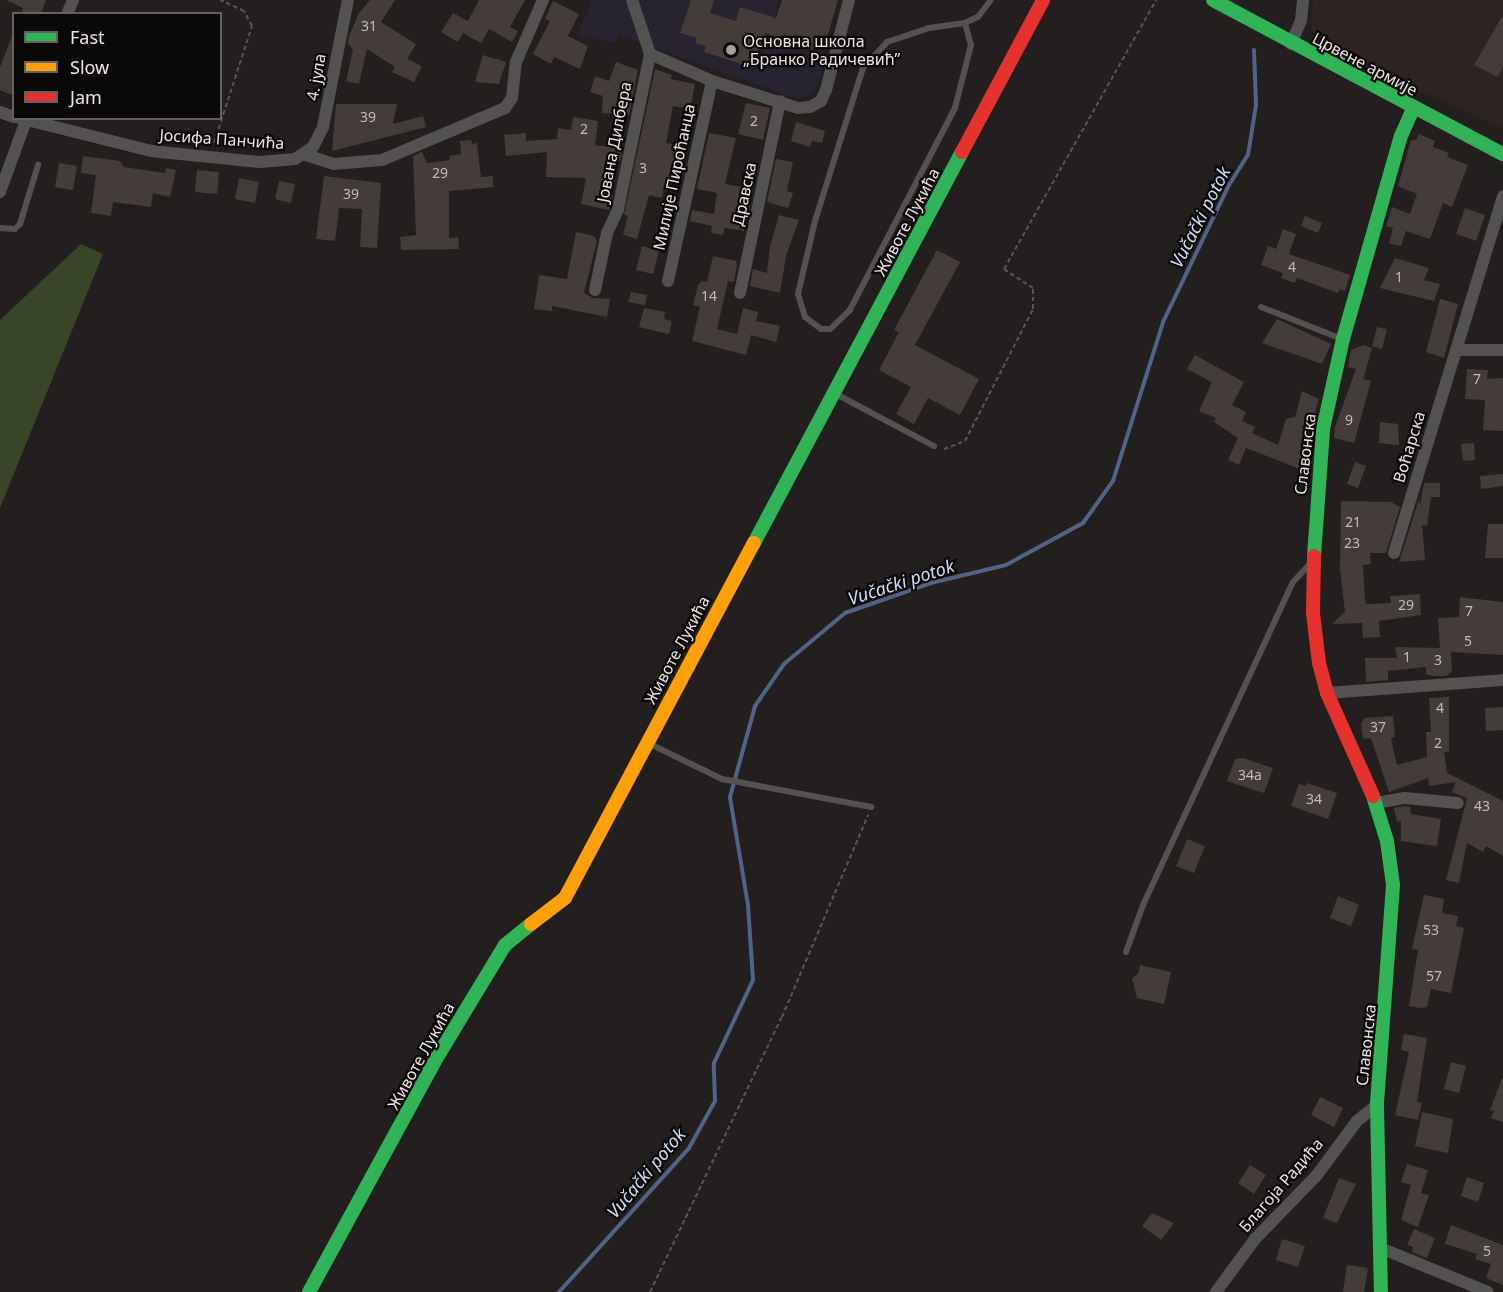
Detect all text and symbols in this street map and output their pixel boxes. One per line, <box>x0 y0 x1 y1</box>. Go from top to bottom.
legend <box>12 12 222 120</box>
house number: 31 <box>361 18 377 34</box>
text: Fast <box>70 25 105 49</box>
street label: Црвене армије <box>1309 28 1421 100</box>
place label: Основна школа „Бранко Радичевић” <box>743 31 900 69</box>
marker: Основна школа „Бранко Радичевић” <box>724 43 738 57</box>
street label: 4. јула <box>302 52 330 102</box>
text: Slow <box>70 55 109 79</box>
street label: Јована Дилбера <box>593 80 635 204</box>
text: Jam <box>70 85 102 109</box>
street label: Милије Пироћанца <box>649 102 699 252</box>
house number: 39 <box>360 109 376 125</box>
house number: 2 <box>750 113 758 129</box>
house number: 2 <box>580 121 588 137</box>
street label: Јосифа Панчића <box>159 125 285 153</box>
house number: 3 <box>639 160 647 176</box>
street label: Дравска <box>728 161 760 227</box>
water label: Vučački potok <box>1165 163 1235 271</box>
house number: 29 <box>432 165 448 181</box>
street label: Животе Лукића <box>870 165 944 279</box>
house number: 39 <box>343 186 359 202</box>
house number: 4 <box>1288 259 1296 275</box>
house number: 1 <box>1395 269 1403 285</box>
house number: 14 <box>701 288 717 304</box>
house number: 7 <box>1473 371 1481 387</box>
street label: Воћарска <box>1389 409 1429 485</box>
street label: Славонска <box>1290 412 1320 496</box>
house number: 9 <box>1345 412 1353 428</box>
house number: 21 <box>1345 514 1361 530</box>
house number: 23 <box>1344 535 1360 551</box>
water label: Vučački potok <box>845 555 957 609</box>
street label: Животе Лукића <box>640 593 714 707</box>
house number: 29 <box>1398 597 1414 613</box>
house number: 7 <box>1465 603 1473 619</box>
house number: 5 <box>1464 633 1472 649</box>
house number: 1 <box>1403 649 1411 665</box>
house number: 3 <box>1434 652 1442 668</box>
house number: 4 <box>1436 700 1444 716</box>
house number: 37 <box>1370 719 1386 735</box>
house number: 2 <box>1434 735 1442 751</box>
house number: 34a <box>1238 767 1262 783</box>
house number: 34 <box>1306 791 1322 807</box>
house number: 43 <box>1474 798 1490 814</box>
house number: 53 <box>1423 922 1439 938</box>
house number: 57 <box>1426 968 1442 984</box>
street label: Животе Лукића <box>384 999 458 1113</box>
street label: Славонска <box>1352 1003 1380 1087</box>
water label: Vučački potok <box>602 1124 690 1222</box>
street label: Благоја Радића <box>1235 1134 1327 1236</box>
house number: 5 <box>1483 1243 1491 1259</box>

